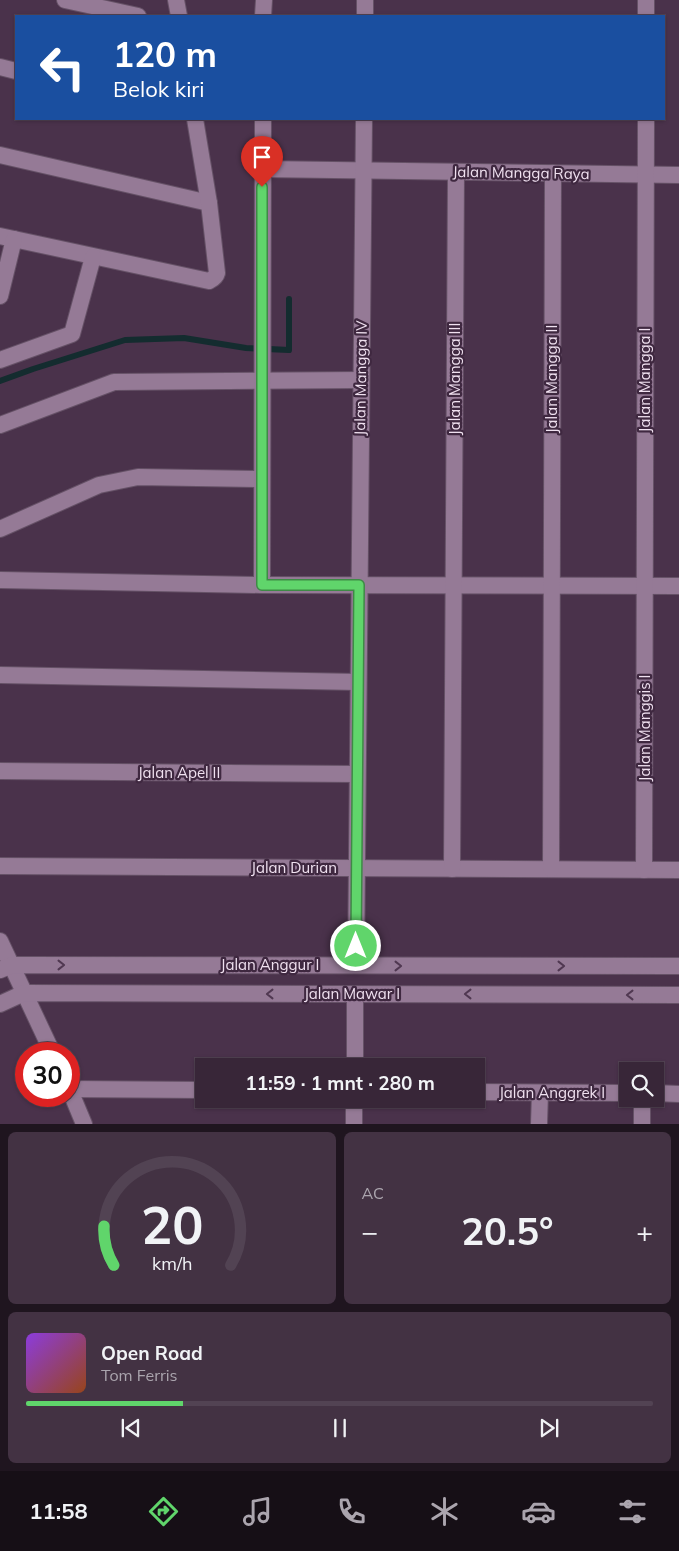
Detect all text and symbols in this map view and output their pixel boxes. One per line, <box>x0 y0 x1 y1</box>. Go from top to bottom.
text: 120 m <box>113 32 217 76</box>
icon: left <box>30 35 95 100</box>
text: Belok kiri <box>113 75 205 103</box>
pin <box>241 136 283 187</box>
icon: arrive <box>248 143 276 171</box>
street label: Jalan Mangga Raya <box>452 162 590 183</box>
street label: Jalan Mangga IV <box>350 320 371 436</box>
street label: Jalan Mangga III <box>445 323 464 435</box>
street label: Jalan Mangga II <box>542 325 561 433</box>
street label: Jalan Mangga I <box>635 328 654 432</box>
street label: Jalan Manggis I <box>635 675 654 781</box>
street label: Jalan Apel II <box>138 763 220 782</box>
street label: Jalan Durian <box>251 858 337 877</box>
position arrow <box>329 919 381 971</box>
street label: Jalan Anggur I <box>220 955 320 974</box>
one-way arrow <box>57 960 65 970</box>
one-way arrow <box>394 961 402 971</box>
one-way arrow <box>557 961 565 971</box>
street label: Jalan Mawar I <box>304 984 400 1003</box>
one-way arrow <box>266 989 274 999</box>
one-way arrow <box>464 989 472 999</box>
one-way arrow <box>626 990 634 1000</box>
speed limit sign: 30 <box>15 1042 80 1107</box>
map controls <box>619 1062 664 1107</box>
button: search <box>619 1062 664 1107</box>
text: 11:59 · 1 mnt · 280 m <box>245 1071 435 1095</box>
street label: Jalan Anggrek I <box>499 1083 605 1102</box>
text: AC <box>362 1183 384 1203</box>
text: 20 <box>141 1192 203 1257</box>
text: 20.5° <box>461 1207 553 1255</box>
text: − <box>362 1214 378 1249</box>
text: + <box>636 1214 653 1249</box>
text: km/h <box>152 1252 192 1274</box>
text: Open Road <box>101 1341 203 1365</box>
text: Tom Ferris <box>101 1365 178 1385</box>
icon: previous <box>117 1414 145 1442</box>
icon: pause <box>326 1414 354 1442</box>
icon: next <box>535 1414 563 1442</box>
icon: directions <box>146 1494 181 1529</box>
icon: music <box>240 1494 275 1529</box>
icon: phone <box>334 1494 369 1529</box>
icon: climate <box>427 1494 462 1529</box>
icon: car <box>521 1494 556 1529</box>
icon: filters <box>615 1494 650 1529</box>
text: 11:58 <box>29 1497 88 1525</box>

